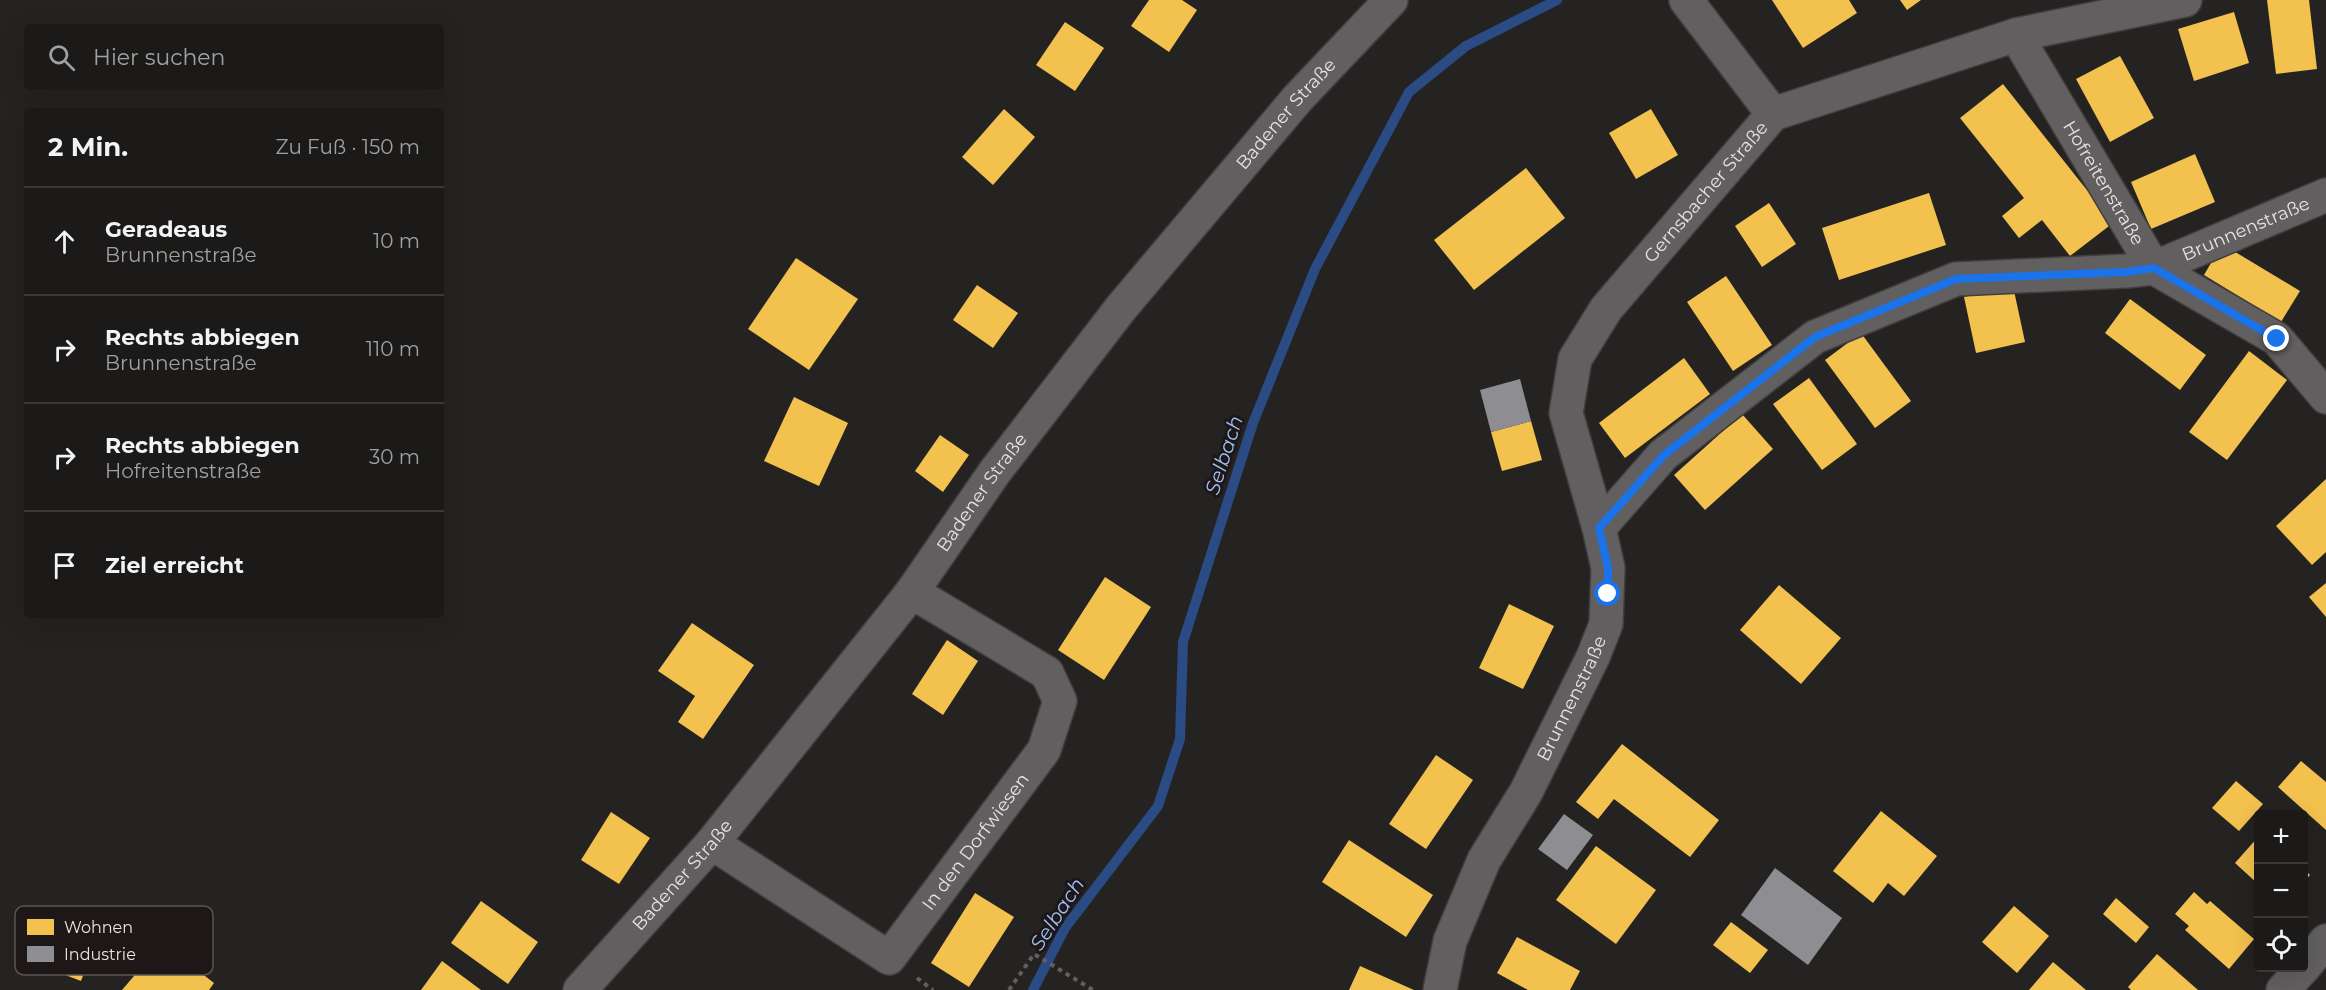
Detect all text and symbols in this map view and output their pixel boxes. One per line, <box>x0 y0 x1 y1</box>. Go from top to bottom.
search box <box>24 24 444 90</box>
icon: search <box>45 41 78 74</box>
text: Hier suchen <box>93 44 225 71</box>
street label: Badener Straße <box>1231 54 1341 174</box>
street label: Gernsbacher Straße <box>1639 117 1773 267</box>
street label: Hofreitenstraße <box>2058 117 2149 249</box>
text: 2 Min. <box>48 131 128 163</box>
text: Zu Fuß · 150 m <box>276 135 420 159</box>
street label: Brunnenstraße <box>2179 192 2313 266</box>
text: Geradeaus <box>105 216 227 243</box>
icon: ahead <box>48 225 81 258</box>
text: 10 m <box>373 229 420 253</box>
text: Brunnenstraße <box>105 243 257 267</box>
text: Rechts abbiegen <box>105 324 300 351</box>
route end <box>2263 325 2289 351</box>
icon: right <box>48 333 81 366</box>
text: 110 m <box>366 337 420 361</box>
text: Brunnenstraße <box>105 351 257 375</box>
water label: Selbach <box>1200 413 1248 497</box>
street label: Badener Straße <box>932 429 1032 556</box>
text: Rechts abbiegen <box>105 432 300 459</box>
icon: right <box>48 441 81 474</box>
text: 30 m <box>369 445 420 469</box>
text: Hofreitenstraße <box>105 459 261 483</box>
icon: arrive <box>48 549 81 582</box>
text: Ziel erreicht <box>105 552 244 579</box>
route start <box>1594 580 1620 606</box>
street label: Brunnenstraße <box>1532 633 1611 765</box>
street label: In den Dorfwiesen <box>917 769 1034 915</box>
map controls <box>2254 810 2308 972</box>
button: + <box>2254 810 2308 864</box>
street label: Badener Straße <box>628 815 737 935</box>
button: − <box>2254 864 2308 918</box>
water label: Selbach <box>1025 873 1089 955</box>
legend <box>15 906 213 975</box>
text: Wohnen <box>64 918 133 937</box>
button: locate <box>2254 918 2308 972</box>
text: Industrie <box>64 945 136 964</box>

